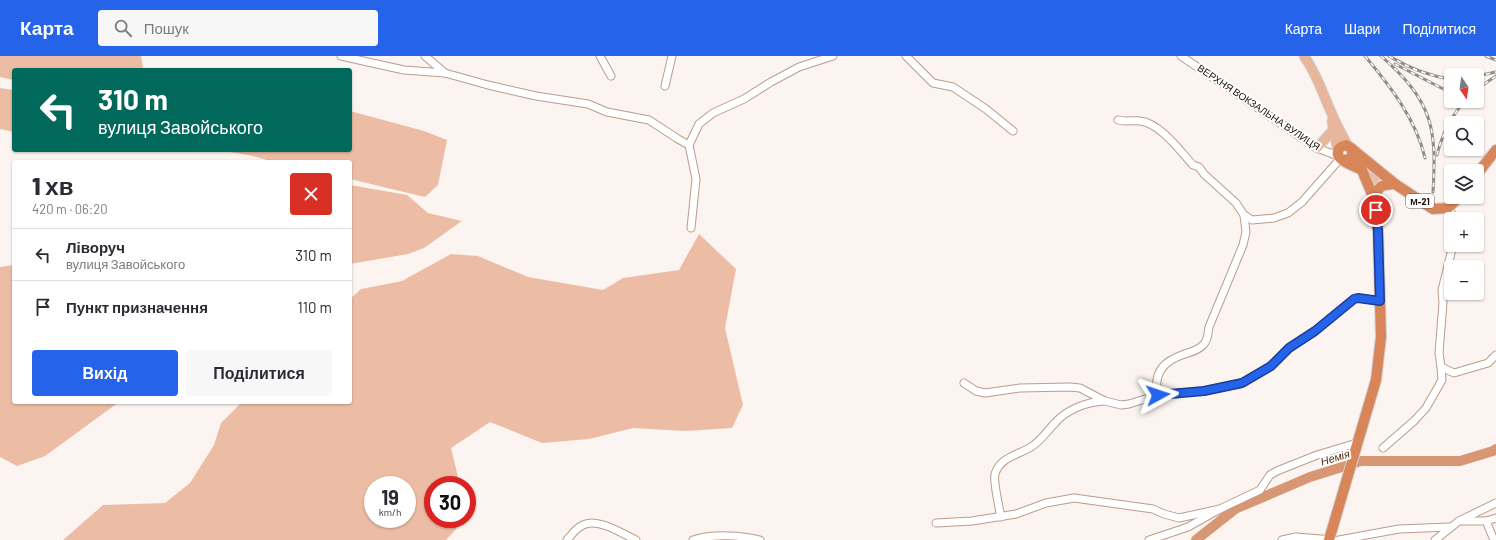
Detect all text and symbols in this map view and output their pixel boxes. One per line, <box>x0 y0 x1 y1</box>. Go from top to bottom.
search box <box>98 10 378 46</box>
text: Карта <box>20 16 74 39</box>
icon: search <box>112 17 134 39</box>
text: Пошук <box>144 19 189 37</box>
text: Карта <box>1285 20 1322 37</box>
text: Шари <box>1344 20 1380 37</box>
text: Поділитися <box>1402 20 1476 37</box>
street label: ВЕРХНЯ ВОКЗАЛЬНА ВУЛИЦЯ <box>1195 61 1323 153</box>
north arrow <box>1444 68 1484 108</box>
map controls <box>1444 68 1484 300</box>
text: 310 m <box>98 82 168 116</box>
icon: left <box>32 84 84 136</box>
text: вулиця Завойського <box>98 116 263 138</box>
button: search <box>1444 116 1484 156</box>
button: layers <box>1444 164 1484 204</box>
text: 1 хв <box>32 171 73 200</box>
button: close <box>290 173 332 215</box>
pin <box>1359 193 1393 227</box>
road number: М-21 <box>1406 194 1434 208</box>
icon: arrive <box>1365 199 1387 221</box>
text: 420 m · 06:20 <box>32 201 108 217</box>
button: + <box>1444 212 1484 252</box>
text: Ліворуч <box>66 238 125 256</box>
icon: left <box>32 244 54 266</box>
text: 310 m <box>295 246 332 264</box>
text: вулиця Завойського <box>66 256 185 272</box>
button: − <box>1444 260 1484 300</box>
icon: arrive <box>32 296 54 318</box>
text: Пункт призначення <box>66 298 208 316</box>
text: 110 m <box>298 298 332 316</box>
button: Вихід <box>32 350 178 396</box>
button: Поділитися <box>186 350 332 396</box>
position arrow <box>1137 374 1179 416</box>
water label: Немія <box>1319 446 1351 468</box>
speed limit sign: 30 <box>424 476 476 528</box>
text: 19 <box>381 485 399 509</box>
text: km/h <box>379 506 401 518</box>

